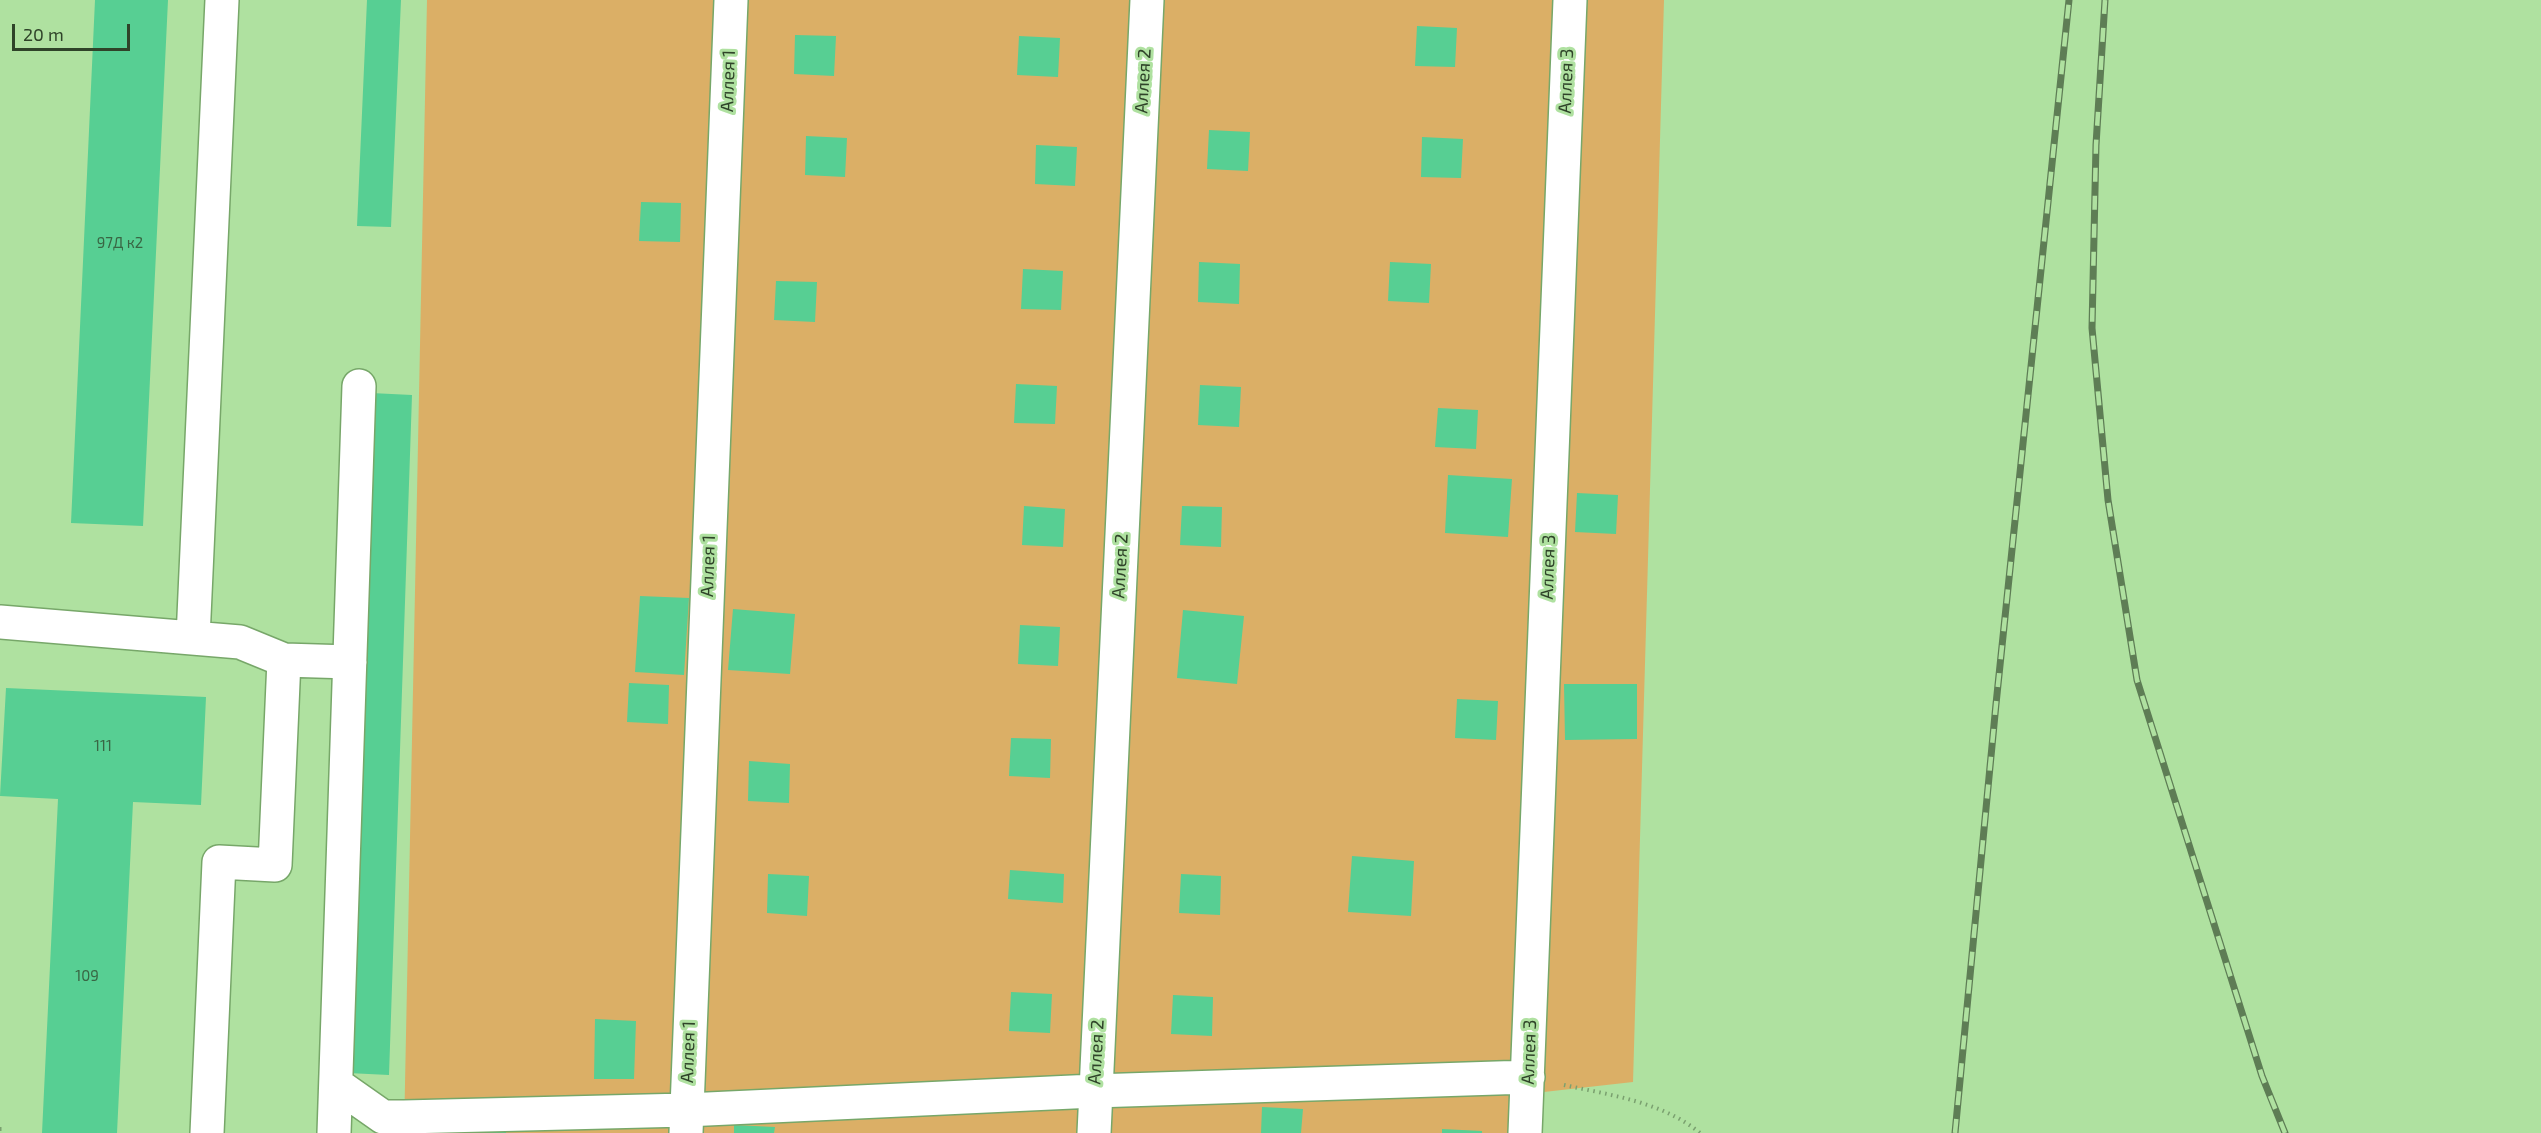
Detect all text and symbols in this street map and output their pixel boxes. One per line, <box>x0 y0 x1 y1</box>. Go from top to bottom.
scale bar <box>15 12 134 50</box>
text: 20 m <box>23 23 64 45</box>
street label: Аллея 2 <box>1131 48 1155 114</box>
street label: Аллея 3 <box>1554 48 1578 114</box>
street label: Аллея 1 <box>716 50 740 112</box>
house number: 97Д к2 <box>97 234 143 252</box>
street label: Аллея 2 <box>1108 533 1132 599</box>
street label: Аллея 3 <box>1536 534 1560 600</box>
street label: Аллея 1 <box>696 535 720 597</box>
house number: 111 <box>94 737 112 755</box>
house number: 109 <box>75 967 99 985</box>
street label: Аллея 2 <box>1084 1019 1108 1085</box>
street label: Аллея 3 <box>1517 1019 1541 1085</box>
street label: Аллея 1 <box>676 1021 700 1083</box>

